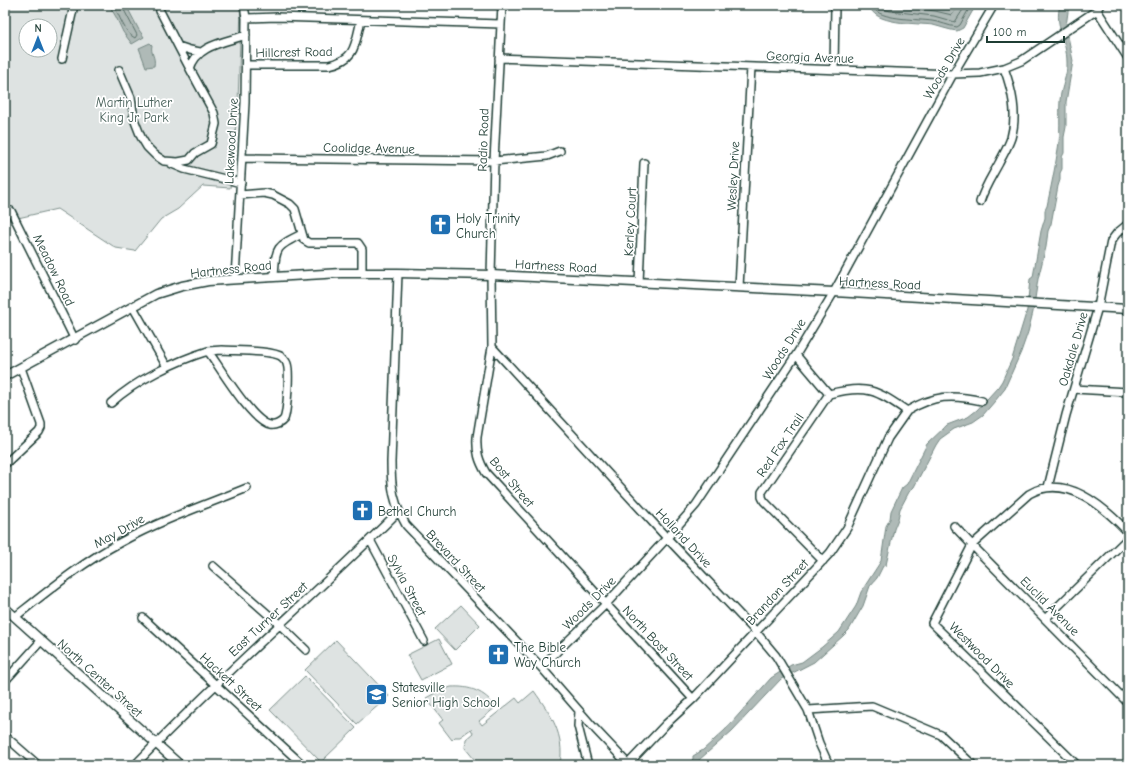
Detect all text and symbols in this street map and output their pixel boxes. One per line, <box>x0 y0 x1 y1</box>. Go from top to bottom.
north arrow <box>18 18 58 58</box>
scale bar <box>987 18 1064 44</box>
text: N <box>34 22 42 35</box>
text: 100 m <box>993 25 1026 39</box>
street label: Woods Drive <box>920 34 968 102</box>
street label: Hillcrest Road <box>255 44 333 60</box>
street label: Georgia Avenue <box>766 48 855 66</box>
park label: Martin Luther King Jr Park <box>96 95 173 125</box>
street label: Lakewood Drive <box>221 97 241 184</box>
street label: Radio Road <box>474 108 492 172</box>
street label: Coolidge Avenue <box>323 140 415 156</box>
street label: Wesley Drive <box>724 140 742 211</box>
street label: Kerley Court <box>621 186 639 257</box>
place label: Holy Trinity Church <box>456 211 520 241</box>
church icon: Holy Trinity Church <box>427 212 453 238</box>
street label: Meadow Road <box>30 232 78 308</box>
street label: Hartness Road <box>515 256 597 276</box>
street label: Hartness Road <box>189 257 273 281</box>
street label: Hartness Road <box>839 273 921 293</box>
street label: Oakdale Drive <box>1055 310 1091 388</box>
street label: Woods Drive <box>759 315 809 382</box>
street label: Red Fox Trail <box>753 410 807 480</box>
street label: Bost Street <box>487 454 538 511</box>
church icon: Bethel Church <box>349 498 375 524</box>
place label: Bethel Church <box>378 504 457 519</box>
street label: Holland Drive <box>653 505 715 571</box>
street label: May Drive <box>91 511 147 551</box>
street label: Brevard Street <box>423 527 490 596</box>
street label: Sylvia Street <box>384 552 430 620</box>
street label: Brandon Street <box>743 555 812 628</box>
street label: Woods Drive <box>559 573 619 633</box>
street label: Euclid Avenue <box>1017 573 1083 639</box>
street label: East Turner Street <box>225 578 311 659</box>
street label: North Bost Street <box>620 603 697 684</box>
street label: Westwood Drive <box>946 619 1018 691</box>
street label: North Center Street <box>54 636 147 721</box>
place label: The Bible Way Church <box>514 640 581 670</box>
church icon: The Bible Way Church <box>485 641 511 667</box>
street label: Hackett Street <box>197 649 266 715</box>
place label: Statesville Senior High School <box>392 680 500 710</box>
school or university icon: Statesville Senior High School <box>364 681 390 707</box>

